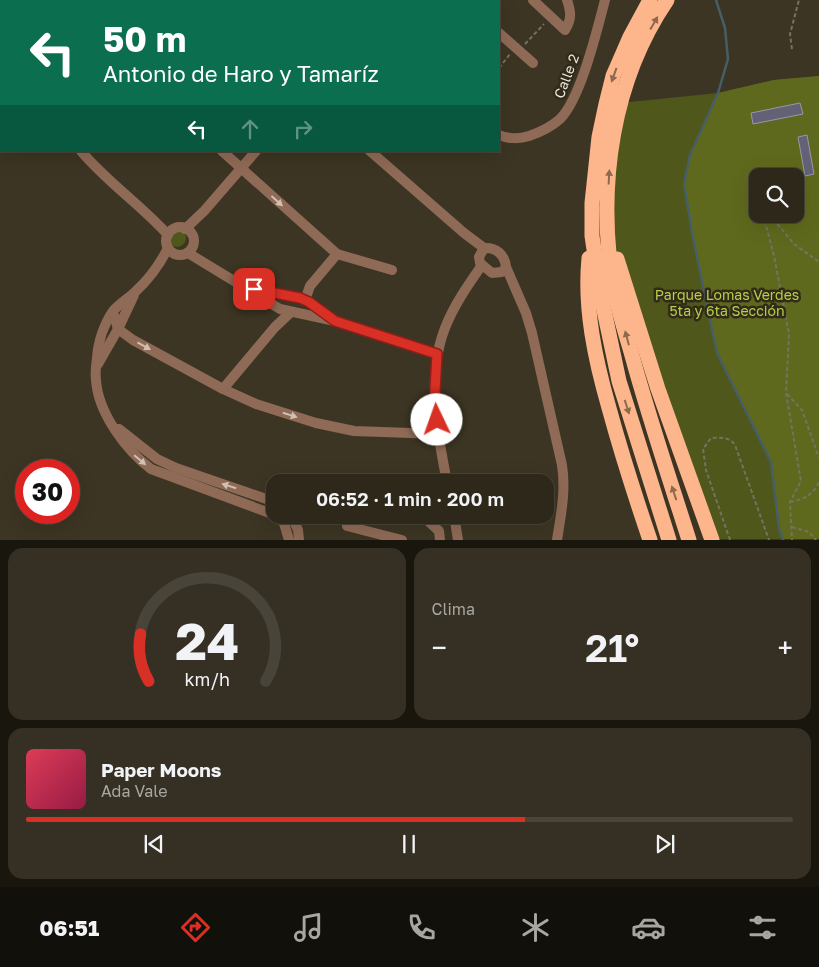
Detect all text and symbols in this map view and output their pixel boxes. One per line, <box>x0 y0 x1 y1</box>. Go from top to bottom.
one-way arrow <box>650 16 658 30</box>
text: 50 m <box>103 18 186 60</box>
icon: left <box>20 20 85 85</box>
street label: Calle 2 <box>550 51 582 101</box>
text: Antonio de Haro y Tamaríz <box>103 60 379 87</box>
one-way arrow <box>610 68 617 83</box>
icon: left <box>183 115 211 143</box>
icon: ahead <box>236 115 264 143</box>
icon: right <box>289 115 317 143</box>
map controls <box>749 168 804 223</box>
button: search <box>749 168 804 223</box>
one-way arrow <box>605 169 613 185</box>
one-way arrow <box>271 195 284 206</box>
pin <box>233 268 275 310</box>
icon: arrive <box>240 275 268 303</box>
park label: Parque Lomas Verdes 5ta y 6ta Sección <box>655 286 799 319</box>
one-way arrow <box>622 330 630 345</box>
one-way arrow <box>136 342 151 350</box>
position arrow <box>410 393 462 445</box>
one-way arrow <box>623 399 631 414</box>
one-way arrow <box>283 412 298 420</box>
one-way arrow <box>133 454 146 465</box>
speed limit sign: 30 <box>15 459 80 524</box>
one-way arrow <box>221 482 236 490</box>
one-way arrow <box>670 485 678 500</box>
text: 06:52 · 1 min · 200 m <box>316 487 504 510</box>
text: Clima <box>432 599 475 619</box>
text: 24 <box>175 609 239 671</box>
text: 21° <box>585 625 639 670</box>
text: − <box>432 631 447 664</box>
text: + <box>778 631 793 664</box>
text: km/h <box>184 668 229 690</box>
text: Paper Moons <box>101 758 221 781</box>
text: Ada Vale <box>101 781 167 801</box>
icon: previous <box>140 830 168 858</box>
icon: pause <box>395 830 423 858</box>
icon: next <box>651 830 679 858</box>
icon: directions <box>178 910 213 945</box>
icon: music <box>291 910 326 945</box>
icon: phone <box>404 910 439 945</box>
icon: climate <box>518 910 553 945</box>
icon: car <box>631 910 666 945</box>
icon: filters <box>745 910 780 945</box>
text: 06:51 <box>39 914 99 941</box>

